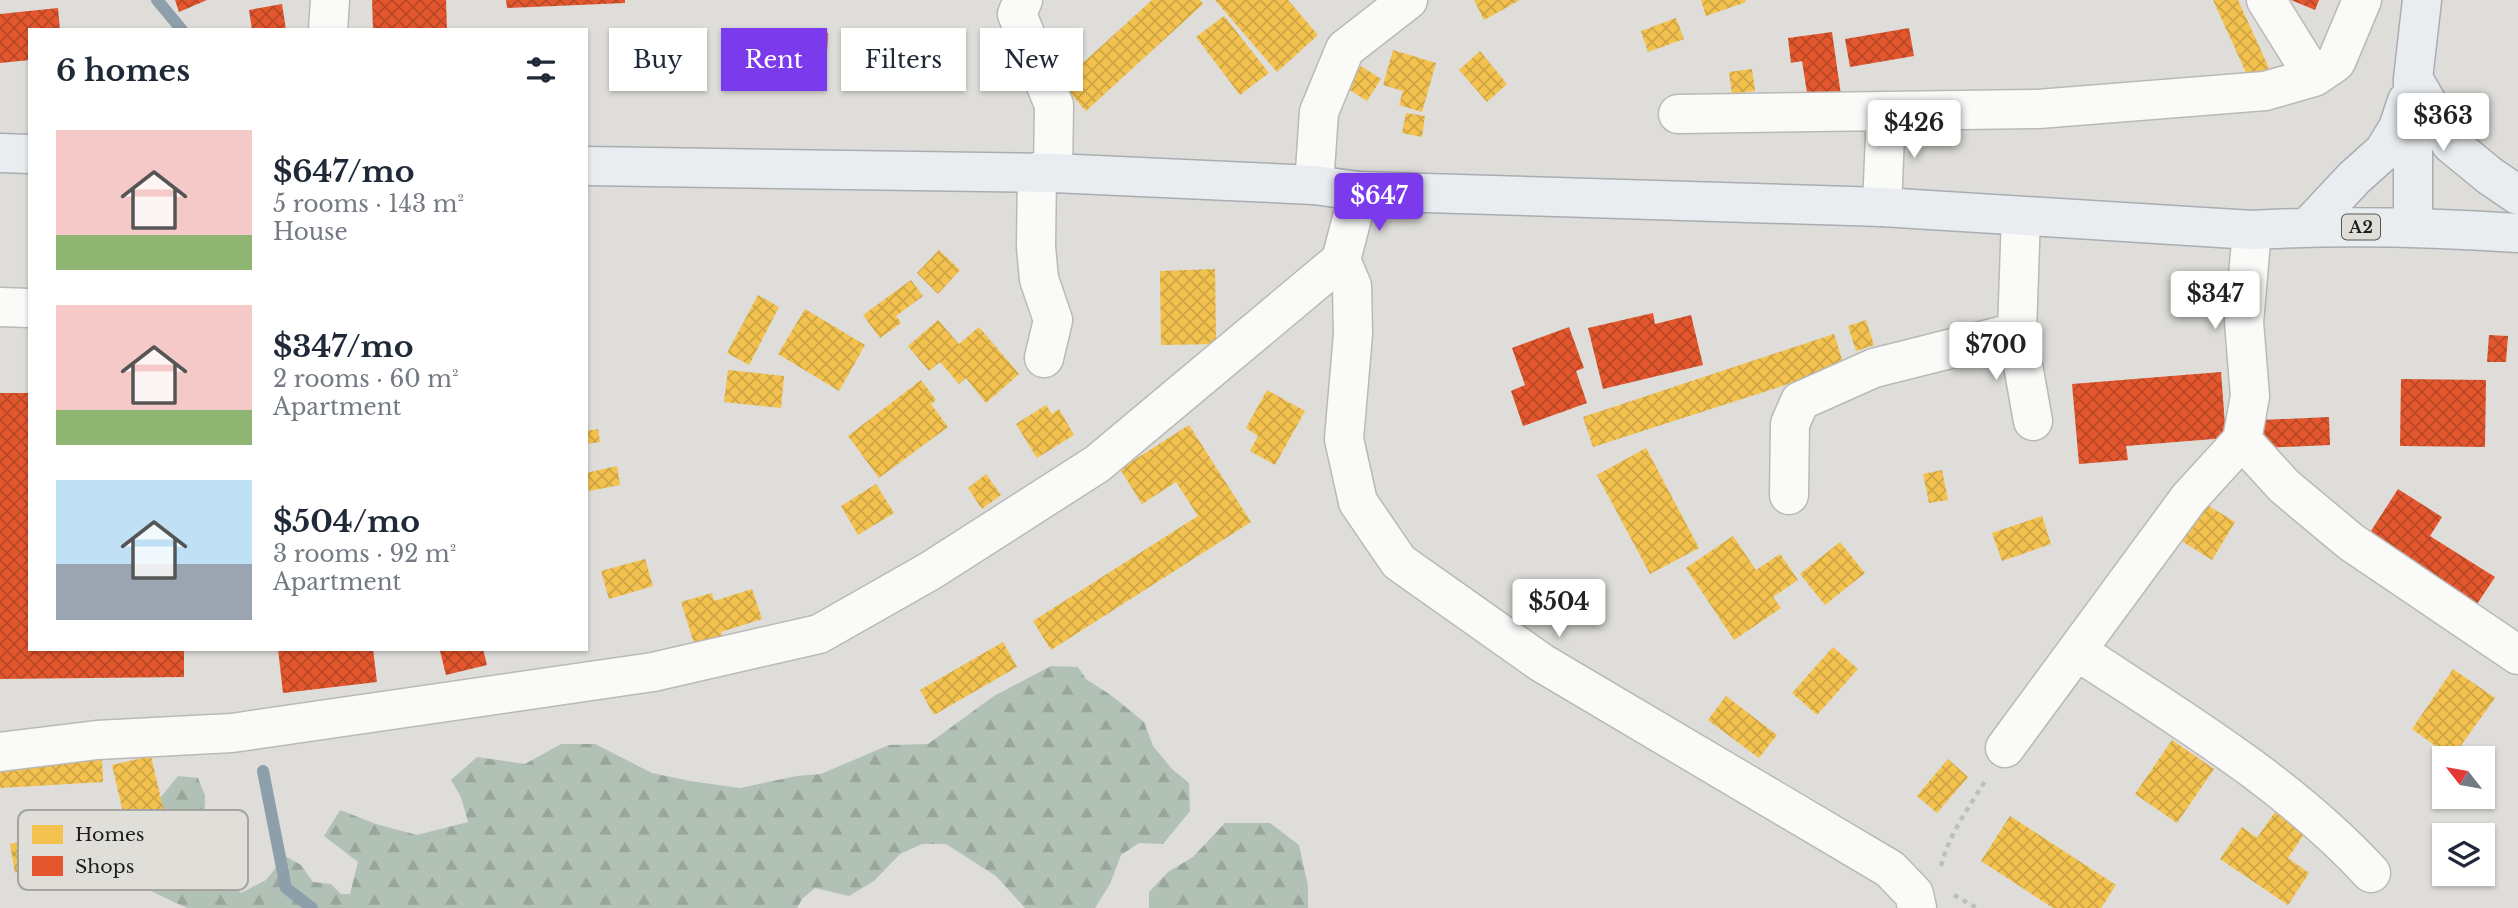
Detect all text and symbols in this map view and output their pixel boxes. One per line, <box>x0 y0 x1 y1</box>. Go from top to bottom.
chip: Buy <box>609 28 707 91</box>
chip: Rent <box>721 28 827 91</box>
chip: Filters <box>841 28 966 91</box>
chip: New <box>980 28 1083 91</box>
icon: filters <box>522 51 560 89</box>
text: 6 homes <box>56 52 190 89</box>
pin: $363 <box>2402 94 2484 153</box>
pin: $426 <box>1873 100 1955 160</box>
text: $363 <box>2413 102 2473 130</box>
text: $426 <box>1884 109 1944 137</box>
text: $647/mo <box>273 153 415 190</box>
icon: home <box>112 158 196 242</box>
pin: $647 <box>1338 174 1420 233</box>
text: $647 <box>1350 182 1408 210</box>
text: 5 rooms · 143 m² <box>273 190 464 218</box>
road number: A2 <box>2342 215 2380 240</box>
text: House <box>273 218 348 246</box>
pin: $347 <box>2174 272 2256 331</box>
text: $347 <box>2187 280 2243 308</box>
pin: $700 <box>1955 322 2037 382</box>
text: $347/mo <box>273 328 413 365</box>
text: $700 <box>1965 331 2027 359</box>
icon: home <box>112 333 196 417</box>
text: 2 rooms · 60 m² <box>273 365 459 393</box>
text: Apartment <box>273 393 401 421</box>
text: $504/mo <box>273 503 420 540</box>
icon: home <box>112 508 196 592</box>
text: 3 rooms · 92 m² <box>273 540 456 568</box>
text: Apartment <box>273 568 401 596</box>
pin: $504 <box>1518 580 1600 639</box>
text: $504 <box>1528 588 1590 616</box>
north arrow <box>2432 746 2496 808</box>
map controls <box>2432 746 2495 886</box>
legend <box>18 810 248 890</box>
text: Homes <box>75 823 144 846</box>
button: layers <box>2432 823 2495 886</box>
text: Shops <box>75 855 134 878</box>

